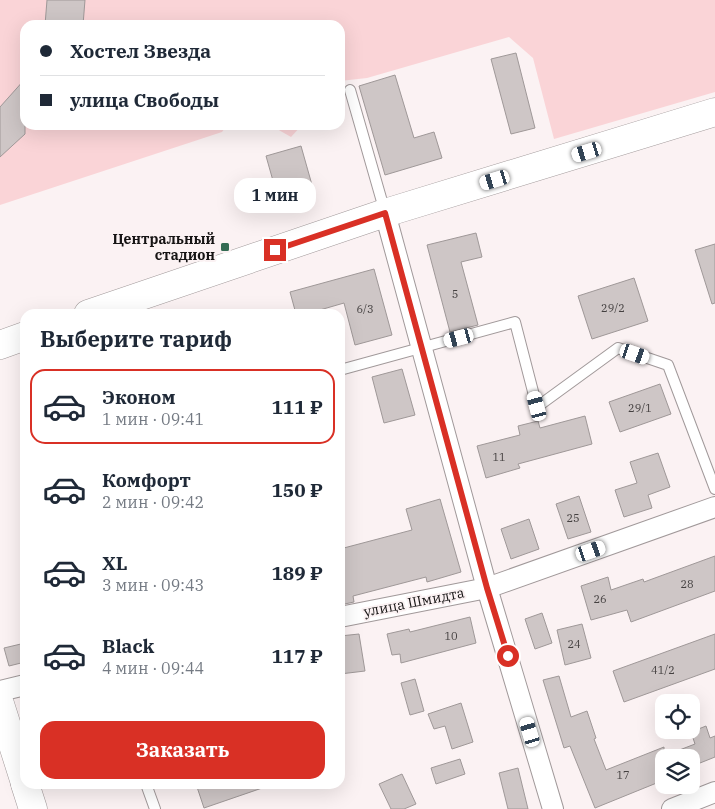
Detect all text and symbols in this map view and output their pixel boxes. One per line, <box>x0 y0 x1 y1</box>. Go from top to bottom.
text: Хостел Звезда <box>70 39 211 63</box>
text: улица Свободы <box>70 88 219 112</box>
car <box>570 140 603 164</box>
car <box>478 168 511 192</box>
callout: 1 мин <box>234 178 316 212</box>
text: 1 мин <box>252 185 298 205</box>
place label: Центральный стадион <box>113 230 215 264</box>
route end <box>264 239 286 261</box>
marker: Центральный стадион <box>219 241 231 253</box>
house number: 5 <box>452 287 458 301</box>
house number: 29/2 <box>601 301 625 315</box>
house number: 6/3 <box>356 302 374 316</box>
text: Выберите тариф <box>40 324 232 353</box>
car <box>442 327 475 349</box>
car <box>618 342 651 366</box>
icon: car <box>42 384 87 429</box>
text: Эконом <box>102 385 175 409</box>
car <box>525 390 548 422</box>
text: 111 ₽ <box>271 395 323 419</box>
house number: 29/1 <box>628 401 652 415</box>
text: 1 мин · 09:41 <box>102 409 204 429</box>
house number: 11 <box>492 450 506 464</box>
icon: car <box>42 467 87 512</box>
text: Комфорт <box>102 468 191 492</box>
text: 150 ₽ <box>271 478 323 502</box>
text: 2 мин · 09:42 <box>102 492 204 512</box>
house number: 25 <box>566 511 580 525</box>
car <box>574 539 607 563</box>
icon: car <box>42 550 87 595</box>
text: XL <box>102 551 128 575</box>
text: 189 ₽ <box>271 561 323 585</box>
text: 3 мин · 09:43 <box>102 575 204 595</box>
house number: 28 <box>680 577 694 591</box>
street label: улица Шмидта <box>362 583 466 621</box>
house number: 26 <box>593 592 607 606</box>
house number: 10 <box>444 629 458 643</box>
icon: car <box>42 633 87 678</box>
text: Black <box>102 634 154 658</box>
house number: 24 <box>567 637 581 651</box>
text: 117 ₽ <box>271 644 323 668</box>
route start <box>497 645 519 667</box>
text: 4 мин · 09:44 <box>102 658 204 678</box>
house number: 41/2 <box>651 663 675 677</box>
map controls <box>655 694 700 794</box>
button: locate <box>655 694 700 739</box>
car <box>518 715 541 749</box>
button: Заказать <box>40 721 325 779</box>
button: layers <box>655 749 700 794</box>
house number: 17 <box>616 768 630 782</box>

